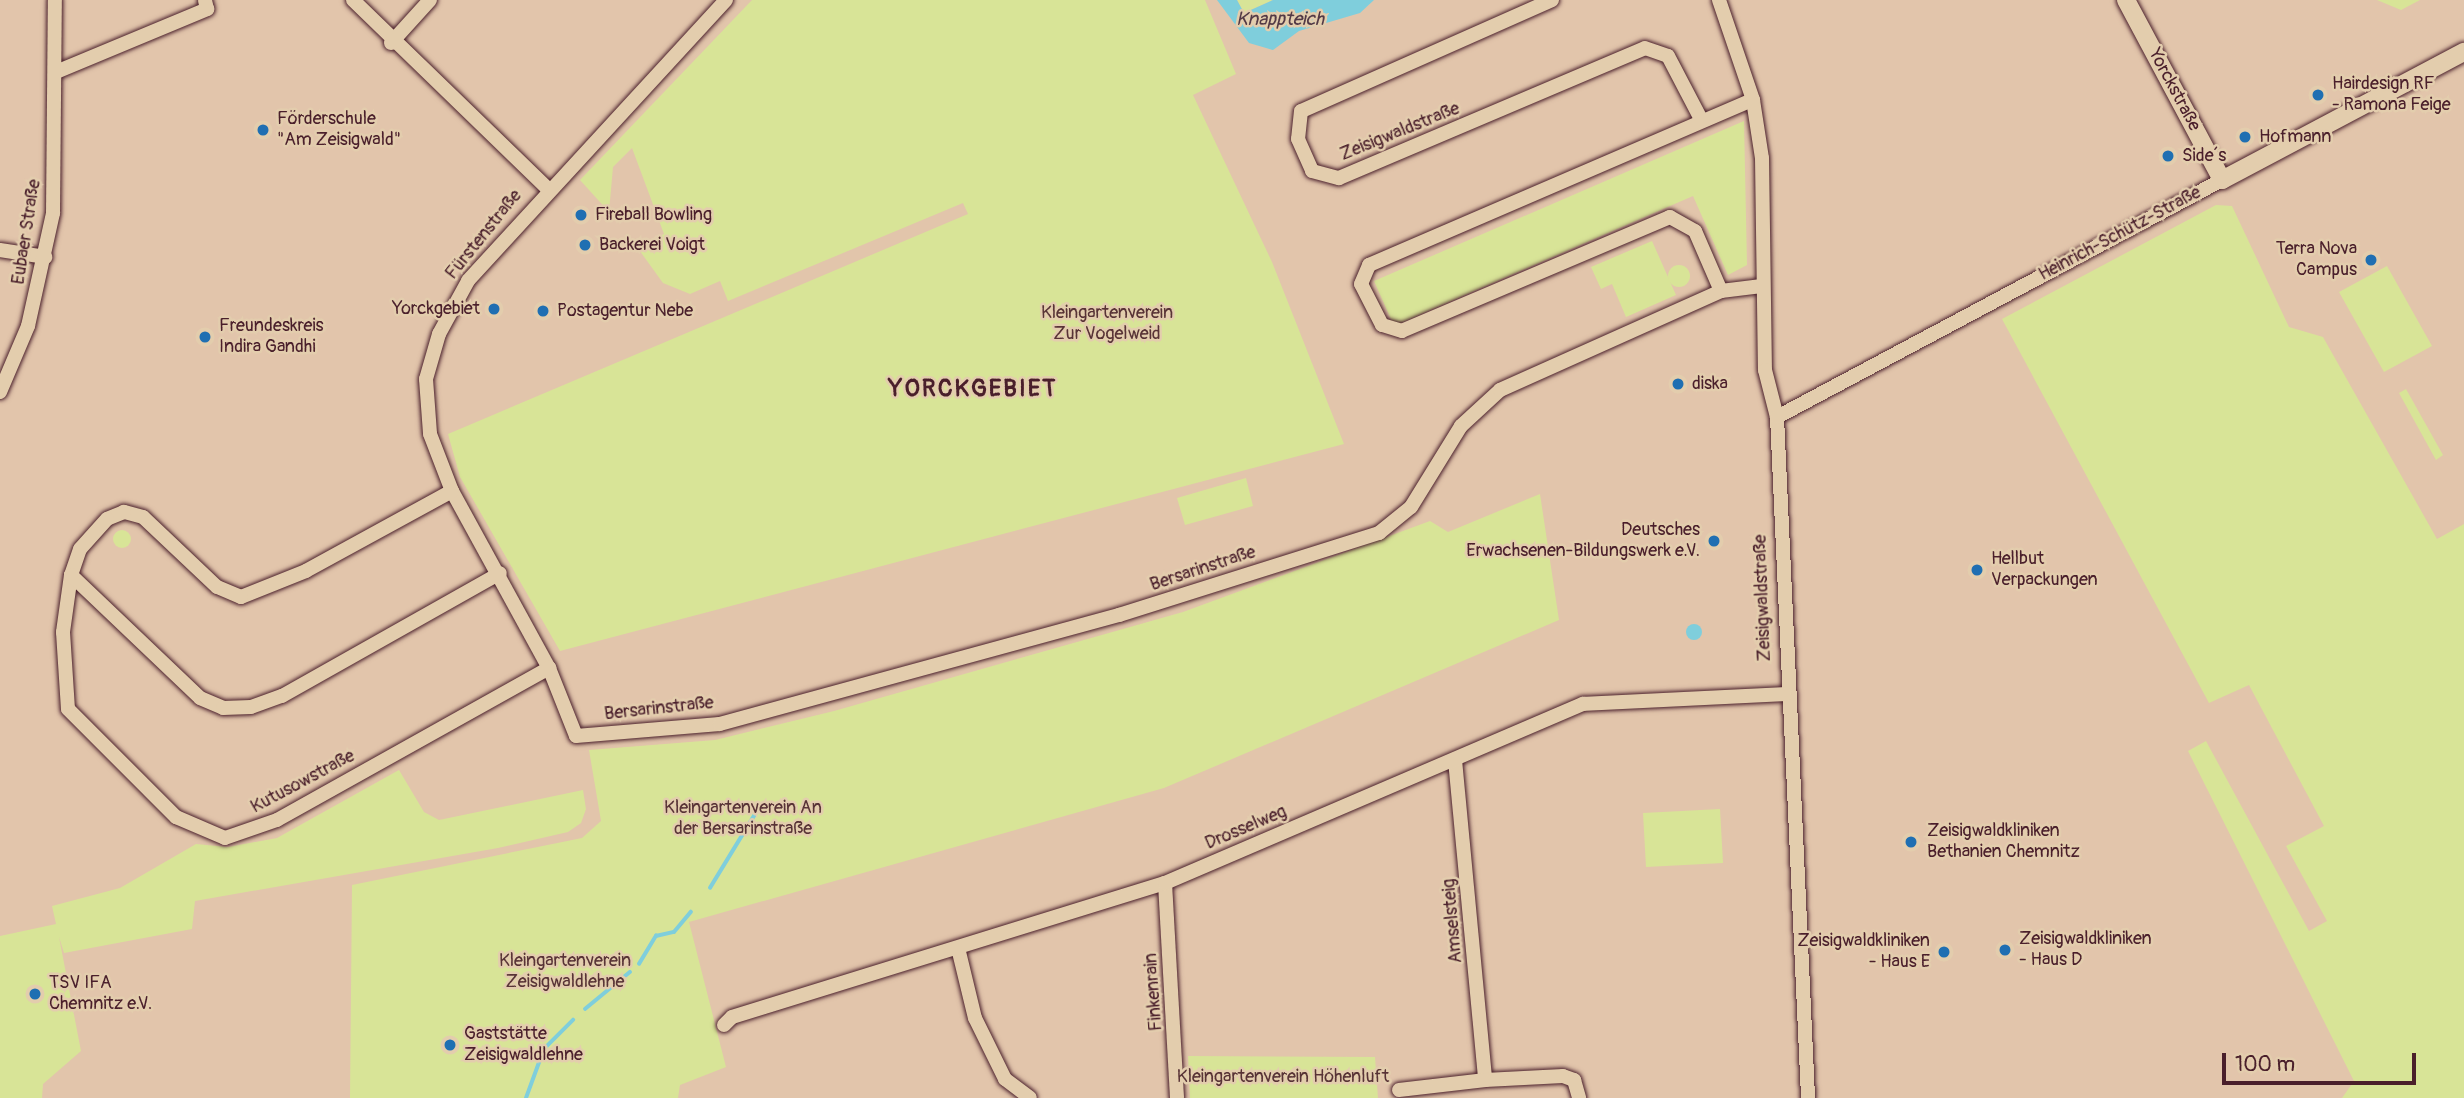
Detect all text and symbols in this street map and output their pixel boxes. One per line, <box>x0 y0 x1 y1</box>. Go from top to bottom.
water label: Knappteich <box>1236 9 1324 31</box>
street label: Yorckstraße <box>2143 45 2205 135</box>
place label: Hairdesign RF - Ramona Feige <box>2332 74 2451 116</box>
marker: Hairdesign RF - Ramona Feige <box>2310 87 2326 103</box>
street label: Zeisigwaldstraße <box>1337 98 1463 166</box>
place label: Förderschule "Am Zeisigwald" <box>277 109 401 152</box>
marker: Förderschule "Am Zeisigwald" <box>255 122 271 138</box>
place label: Hofmann <box>2259 126 2332 148</box>
marker: Hofmann <box>2237 129 2253 145</box>
place label: Side´s <box>2182 145 2226 167</box>
marker: Side´s <box>2160 148 2176 164</box>
street label: Eubaer Straße <box>8 178 46 286</box>
street label: Heinrich-Schütz-Straße <box>2035 182 2205 286</box>
street label: Fürstenstraße <box>441 186 527 284</box>
place label: Fireball Bowling <box>595 204 712 226</box>
marker: Fireball Bowling <box>573 207 589 223</box>
place label: Backerei Voigt <box>599 234 705 256</box>
marker: Backerei Voigt <box>577 237 593 253</box>
place label: Terra Nova Campus <box>2276 239 2357 282</box>
marker: Terra Nova Campus <box>2363 252 2379 268</box>
place label: Yorckgebiet <box>392 298 480 320</box>
place label: Postagentur Nebe <box>557 300 693 322</box>
marker: Yorckgebiet <box>486 301 502 317</box>
marker: Postagentur Nebe <box>535 303 551 319</box>
park label: Kleingartenverein Zur Vogelweid <box>1041 303 1173 346</box>
place label: Freundeskreis Indira Gandhi <box>219 316 324 358</box>
marker: Freundeskreis Indira Gandhi <box>197 329 213 345</box>
place label: diska <box>1692 373 1728 395</box>
district label: YORCKGEBIET <box>890 375 1056 403</box>
marker: diska <box>1670 376 1686 392</box>
place label: Deutsches Erwachsenen-Bildungswerk e.V. <box>1466 520 1700 562</box>
marker: Deutsches Erwachsenen-Bildungswerk e.V. <box>1706 533 1722 549</box>
street label: Zeisigwaldstraße <box>1750 534 1776 662</box>
street label: Bersarinstraße <box>1147 542 1259 596</box>
place label: Hellbut Verpackungen <box>1991 549 2098 592</box>
marker: Hellbut Verpackungen <box>1969 562 1985 578</box>
street label: Bersarinstraße <box>603 693 715 725</box>
street label: Kutusowstraße <box>247 746 359 818</box>
park label: Kleingartenverein An der Bersarinstraße <box>664 798 822 840</box>
street label: Drosselweg <box>1202 801 1290 855</box>
place label: Zeisigwaldkliniken Bethanien Chemnitz <box>1927 821 2080 864</box>
marker: Zeisigwaldkliniken Bethanien Chemnitz <box>1901 832 1921 852</box>
street label: Amselsteig <box>1439 878 1467 964</box>
place label: Zeisigwaldkliniken - Haus D <box>2019 929 2152 972</box>
place label: Zeisigwaldkliniken - Haus E <box>1797 931 1930 974</box>
marker: Zeisigwaldkliniken - Haus D <box>1997 942 2013 958</box>
marker: Zeisigwaldkliniken - Haus E <box>1936 944 1952 960</box>
park label: Kleingartenverein Zeisigwaldlehne <box>499 951 631 993</box>
street label: Finkenrain <box>1140 952 1168 1032</box>
place label: TSV IFA Chemnitz e.V. <box>49 973 152 1016</box>
marker: TSV IFA Chemnitz e.V. <box>27 986 43 1002</box>
place label: Gaststätte Zeisigwaldlehne <box>464 1024 583 1066</box>
marker: Gaststätte Zeisigwaldlehne <box>442 1037 458 1053</box>
scale bar <box>2226 1038 2420 1082</box>
text: 100 m <box>2235 1051 2295 1078</box>
park label: Kleingartenverein Höhenluft <box>1177 1066 1389 1088</box>

